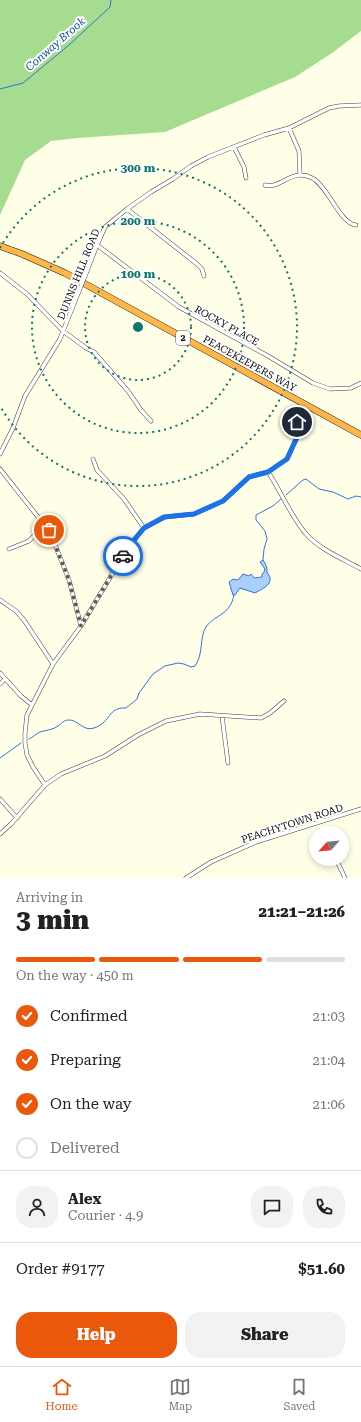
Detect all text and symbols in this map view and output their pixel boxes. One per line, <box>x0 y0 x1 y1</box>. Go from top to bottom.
water label: Conway Brook <box>23 15 88 74</box>
text: 300 m <box>121 161 156 175</box>
text: 200 m <box>121 214 156 228</box>
street label: DUNNS HILL ROAD <box>55 227 102 321</box>
text: 100 m <box>121 267 156 281</box>
street label: ROCKY PLACE <box>193 303 261 348</box>
centre of rings <box>131 320 145 334</box>
road number: 2 <box>176 331 190 345</box>
street label: PEACEKEEPERS WAY <box>201 333 298 394</box>
pin <box>280 405 314 439</box>
icon: home <box>286 411 308 433</box>
pin <box>32 513 66 547</box>
icon: bag <box>38 519 60 541</box>
courier <box>103 536 143 576</box>
icon: car <box>112 545 134 567</box>
street label: PEACHYTOWN ROAD <box>240 802 345 845</box>
north arrow <box>309 826 349 866</box>
map controls <box>309 826 349 866</box>
text: Arriving in <box>16 890 83 905</box>
text: 21:21–21:26 <box>259 903 345 921</box>
text: 3 min <box>16 905 89 935</box>
text: On the way · 450 m <box>16 968 133 983</box>
icon: check <box>16 1005 38 1027</box>
text: Confirmed <box>50 1007 128 1025</box>
text: 21:03 <box>313 1009 345 1024</box>
icon: check <box>16 1049 38 1071</box>
text: Preparing <box>50 1051 121 1069</box>
text: 21:04 <box>313 1053 345 1068</box>
icon: check <box>16 1093 38 1115</box>
text: On the way <box>50 1095 132 1113</box>
text: 21:06 <box>313 1097 345 1112</box>
text: Delivered <box>50 1139 120 1157</box>
button: person <box>16 1186 58 1228</box>
button: chat <box>251 1186 293 1228</box>
button: phone <box>303 1186 345 1228</box>
text: Alex <box>68 1190 101 1208</box>
text: Courier · 4.9 <box>68 1208 143 1223</box>
text: Order #9177 <box>16 1260 105 1278</box>
text: $51.60 <box>298 1260 345 1278</box>
button: Help <box>16 1312 177 1358</box>
button: Share <box>185 1312 345 1358</box>
tab: Home <box>46 1376 78 1413</box>
tab: Map <box>169 1376 192 1413</box>
tab: Saved <box>283 1376 315 1413</box>

